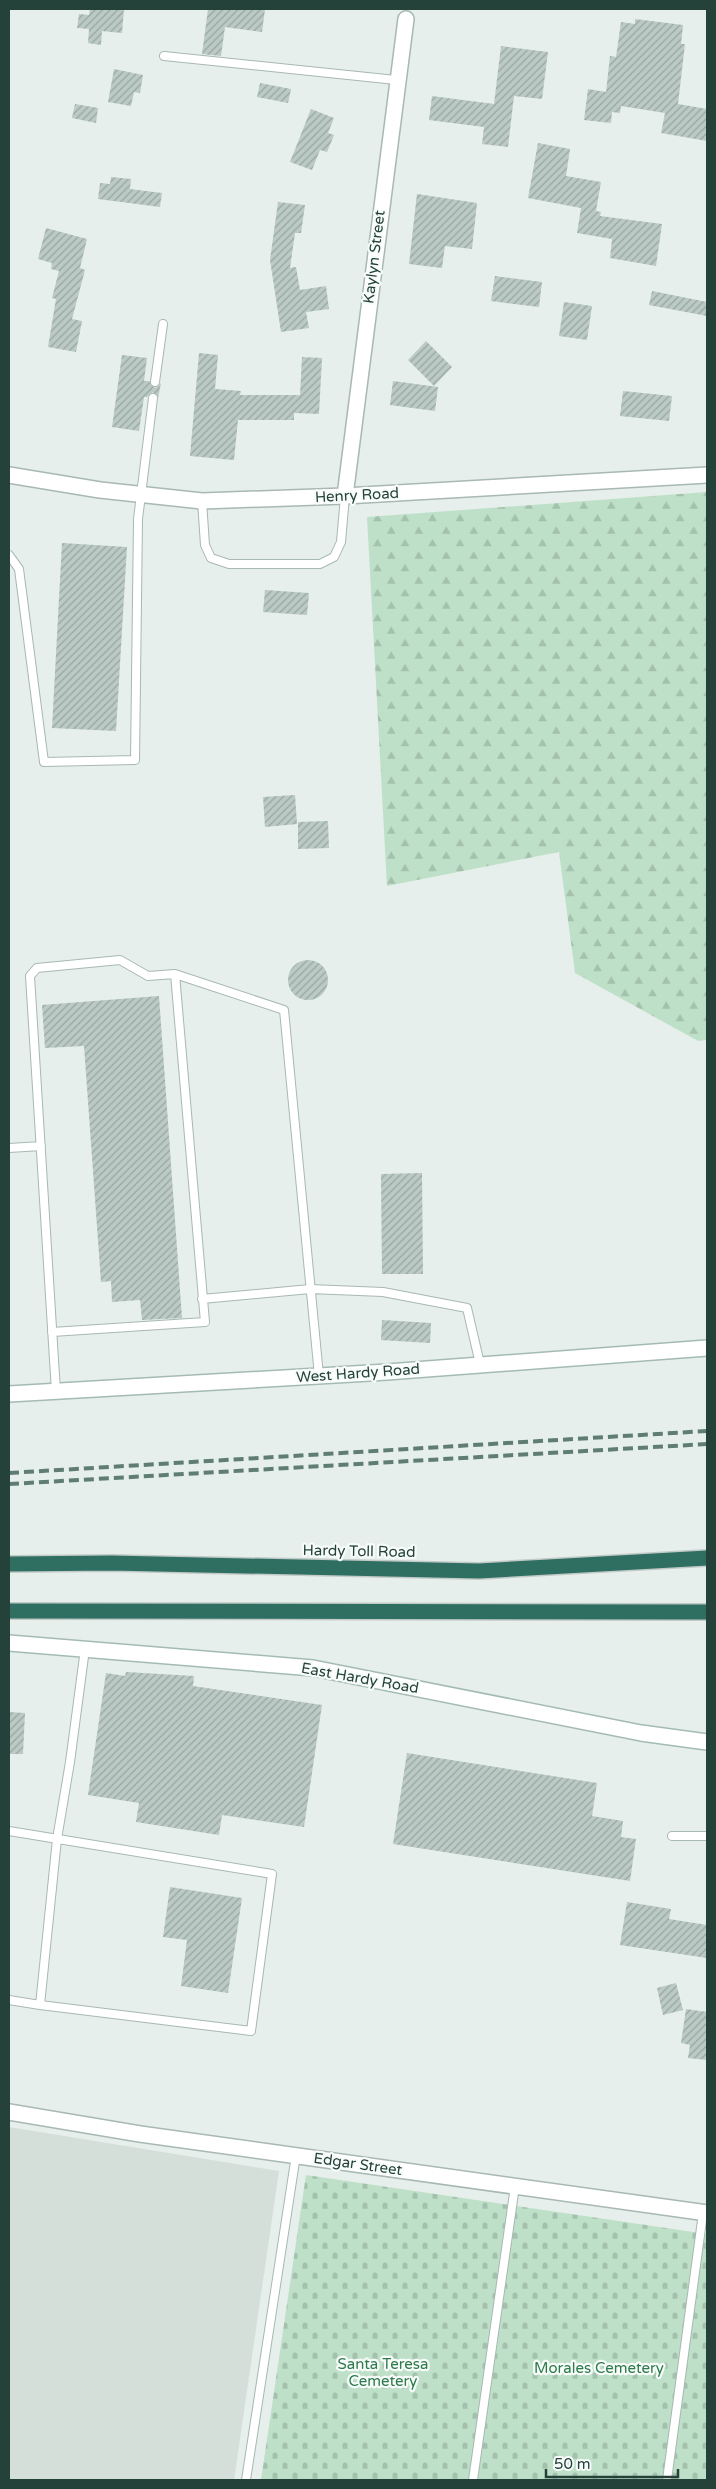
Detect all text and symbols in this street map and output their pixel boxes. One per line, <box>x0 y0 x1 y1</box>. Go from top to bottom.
street label: Kaylyn Street <box>359 209 389 305</box>
street label: Henry Road <box>315 484 399 506</box>
street label: West Hardy Road <box>295 1360 421 1386</box>
street label: Hardy Toll Road <box>302 1541 416 1561</box>
street label: East Hardy Road <box>300 1659 420 1697</box>
street label: Edgar Street <box>313 2149 404 2179</box>
park label: Santa Teresa Cemetery <box>338 2355 429 2390</box>
park label: Morales Cemetery <box>534 2359 664 2377</box>
scale bar <box>546 2446 678 2478</box>
text: 50 m <box>554 2455 591 2473</box>

